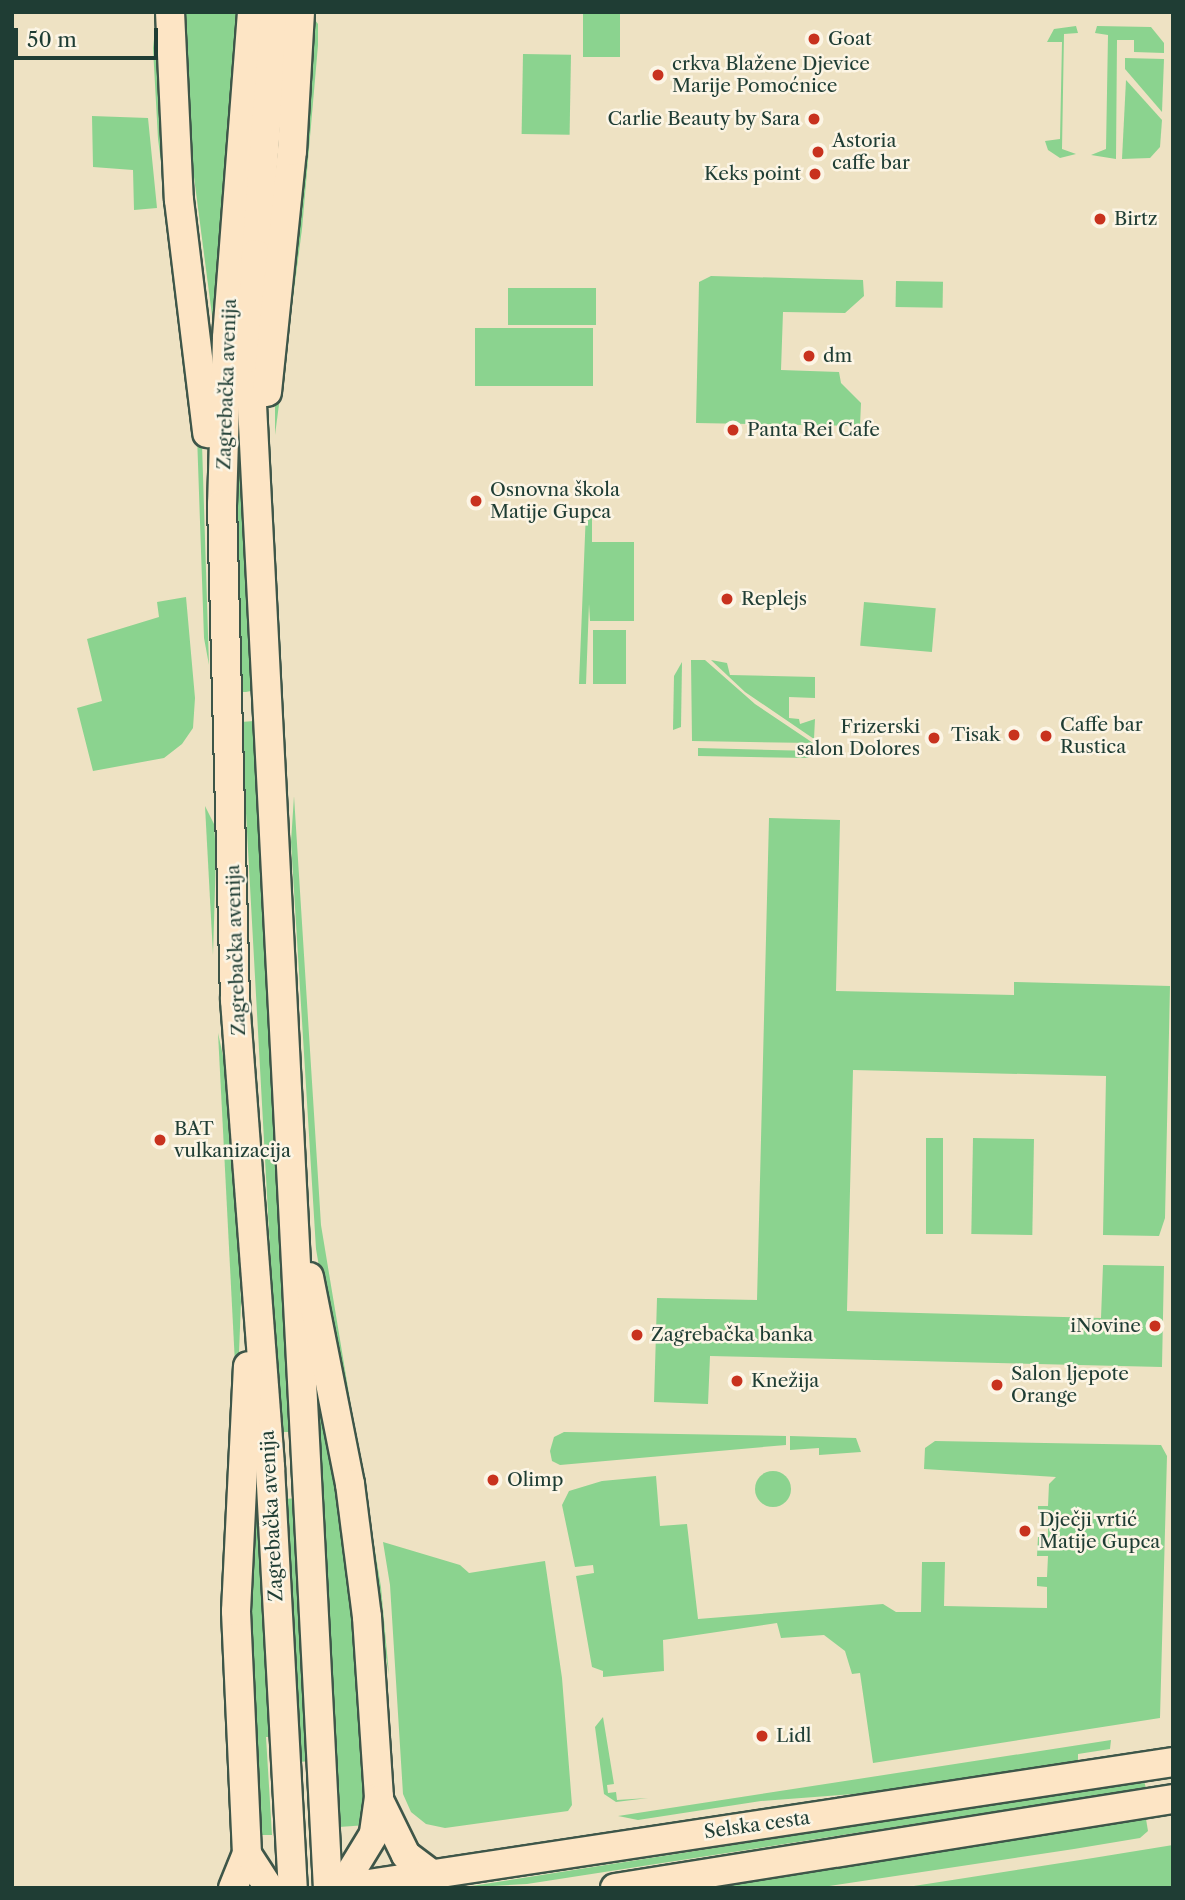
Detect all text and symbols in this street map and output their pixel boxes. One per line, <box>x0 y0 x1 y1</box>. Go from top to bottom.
scale bar <box>18 14 161 58</box>
text: 50 m <box>27 27 77 52</box>
place label: Goat <box>828 28 872 50</box>
marker: Goat <box>806 31 822 47</box>
place label: crkva Blažene Djevice Marije Pomoćnice <box>672 53 870 97</box>
marker: crkva Blažene Djevice Marije Pomoćnice <box>650 67 666 83</box>
place label: Carlie Beauty by Sara <box>606 108 800 130</box>
marker: Carlie Beauty by Sara <box>806 111 822 127</box>
place label: Astoria caffe bar <box>832 130 910 174</box>
marker: Astoria caffe bar <box>810 144 826 160</box>
place label: Keks point <box>704 163 801 185</box>
marker: Keks point <box>807 166 823 182</box>
place label: Birtz <box>1114 208 1158 230</box>
marker: Birtz <box>1092 211 1108 227</box>
street label: Zagrebačka avenija <box>213 298 241 470</box>
place label: dm <box>823 345 852 367</box>
marker: dm <box>801 348 817 364</box>
place label: Panta Rei Cafe <box>747 419 880 441</box>
marker: Panta Rei Cafe <box>725 422 741 438</box>
place label: Osnovna škola Matije Gupca <box>490 479 620 523</box>
marker: Osnovna škola Matije Gupca <box>468 493 484 509</box>
place label: Replejs <box>741 588 807 610</box>
marker: Replejs <box>719 591 735 607</box>
place label: Caffe bar Rustica <box>1060 714 1143 758</box>
place label: Frizerski salon Dolores <box>796 716 920 760</box>
place label: Tisak <box>951 724 1000 746</box>
marker: Tisak <box>1006 727 1022 743</box>
marker: Caffe bar Rustica <box>1038 728 1054 744</box>
marker: Frizerski salon Dolores <box>926 730 942 746</box>
street label: Zagrebačka avenija <box>222 864 250 1036</box>
place label: BAT vulkanizacija <box>174 1118 291 1162</box>
marker: BAT vulkanizacija <box>152 1132 168 1148</box>
place label: iNovine <box>1070 1315 1141 1337</box>
marker: iNovine <box>1147 1318 1163 1334</box>
place label: Zagrebačka banka <box>651 1324 814 1346</box>
marker: Zagrebačka banka <box>629 1327 645 1343</box>
place label: Salon ljepote Orange <box>1011 1363 1129 1407</box>
place label: Knežija <box>751 1370 819 1392</box>
marker: Knežija <box>729 1373 745 1389</box>
marker: Salon ljepote Orange <box>989 1377 1005 1393</box>
street label: Zagrebačka avenija <box>256 1430 288 1602</box>
place label: Olimp <box>507 1469 563 1491</box>
marker: Olimp <box>485 1472 501 1488</box>
place label: Dječji vrtić Matije Gupca <box>1039 1509 1160 1553</box>
marker: Dječji vrtić Matije Gupca <box>1017 1523 1033 1539</box>
place label: Lidl <box>776 1725 811 1747</box>
marker: Lidl <box>754 1728 770 1744</box>
street label: Selska cesta <box>702 1806 812 1844</box>

